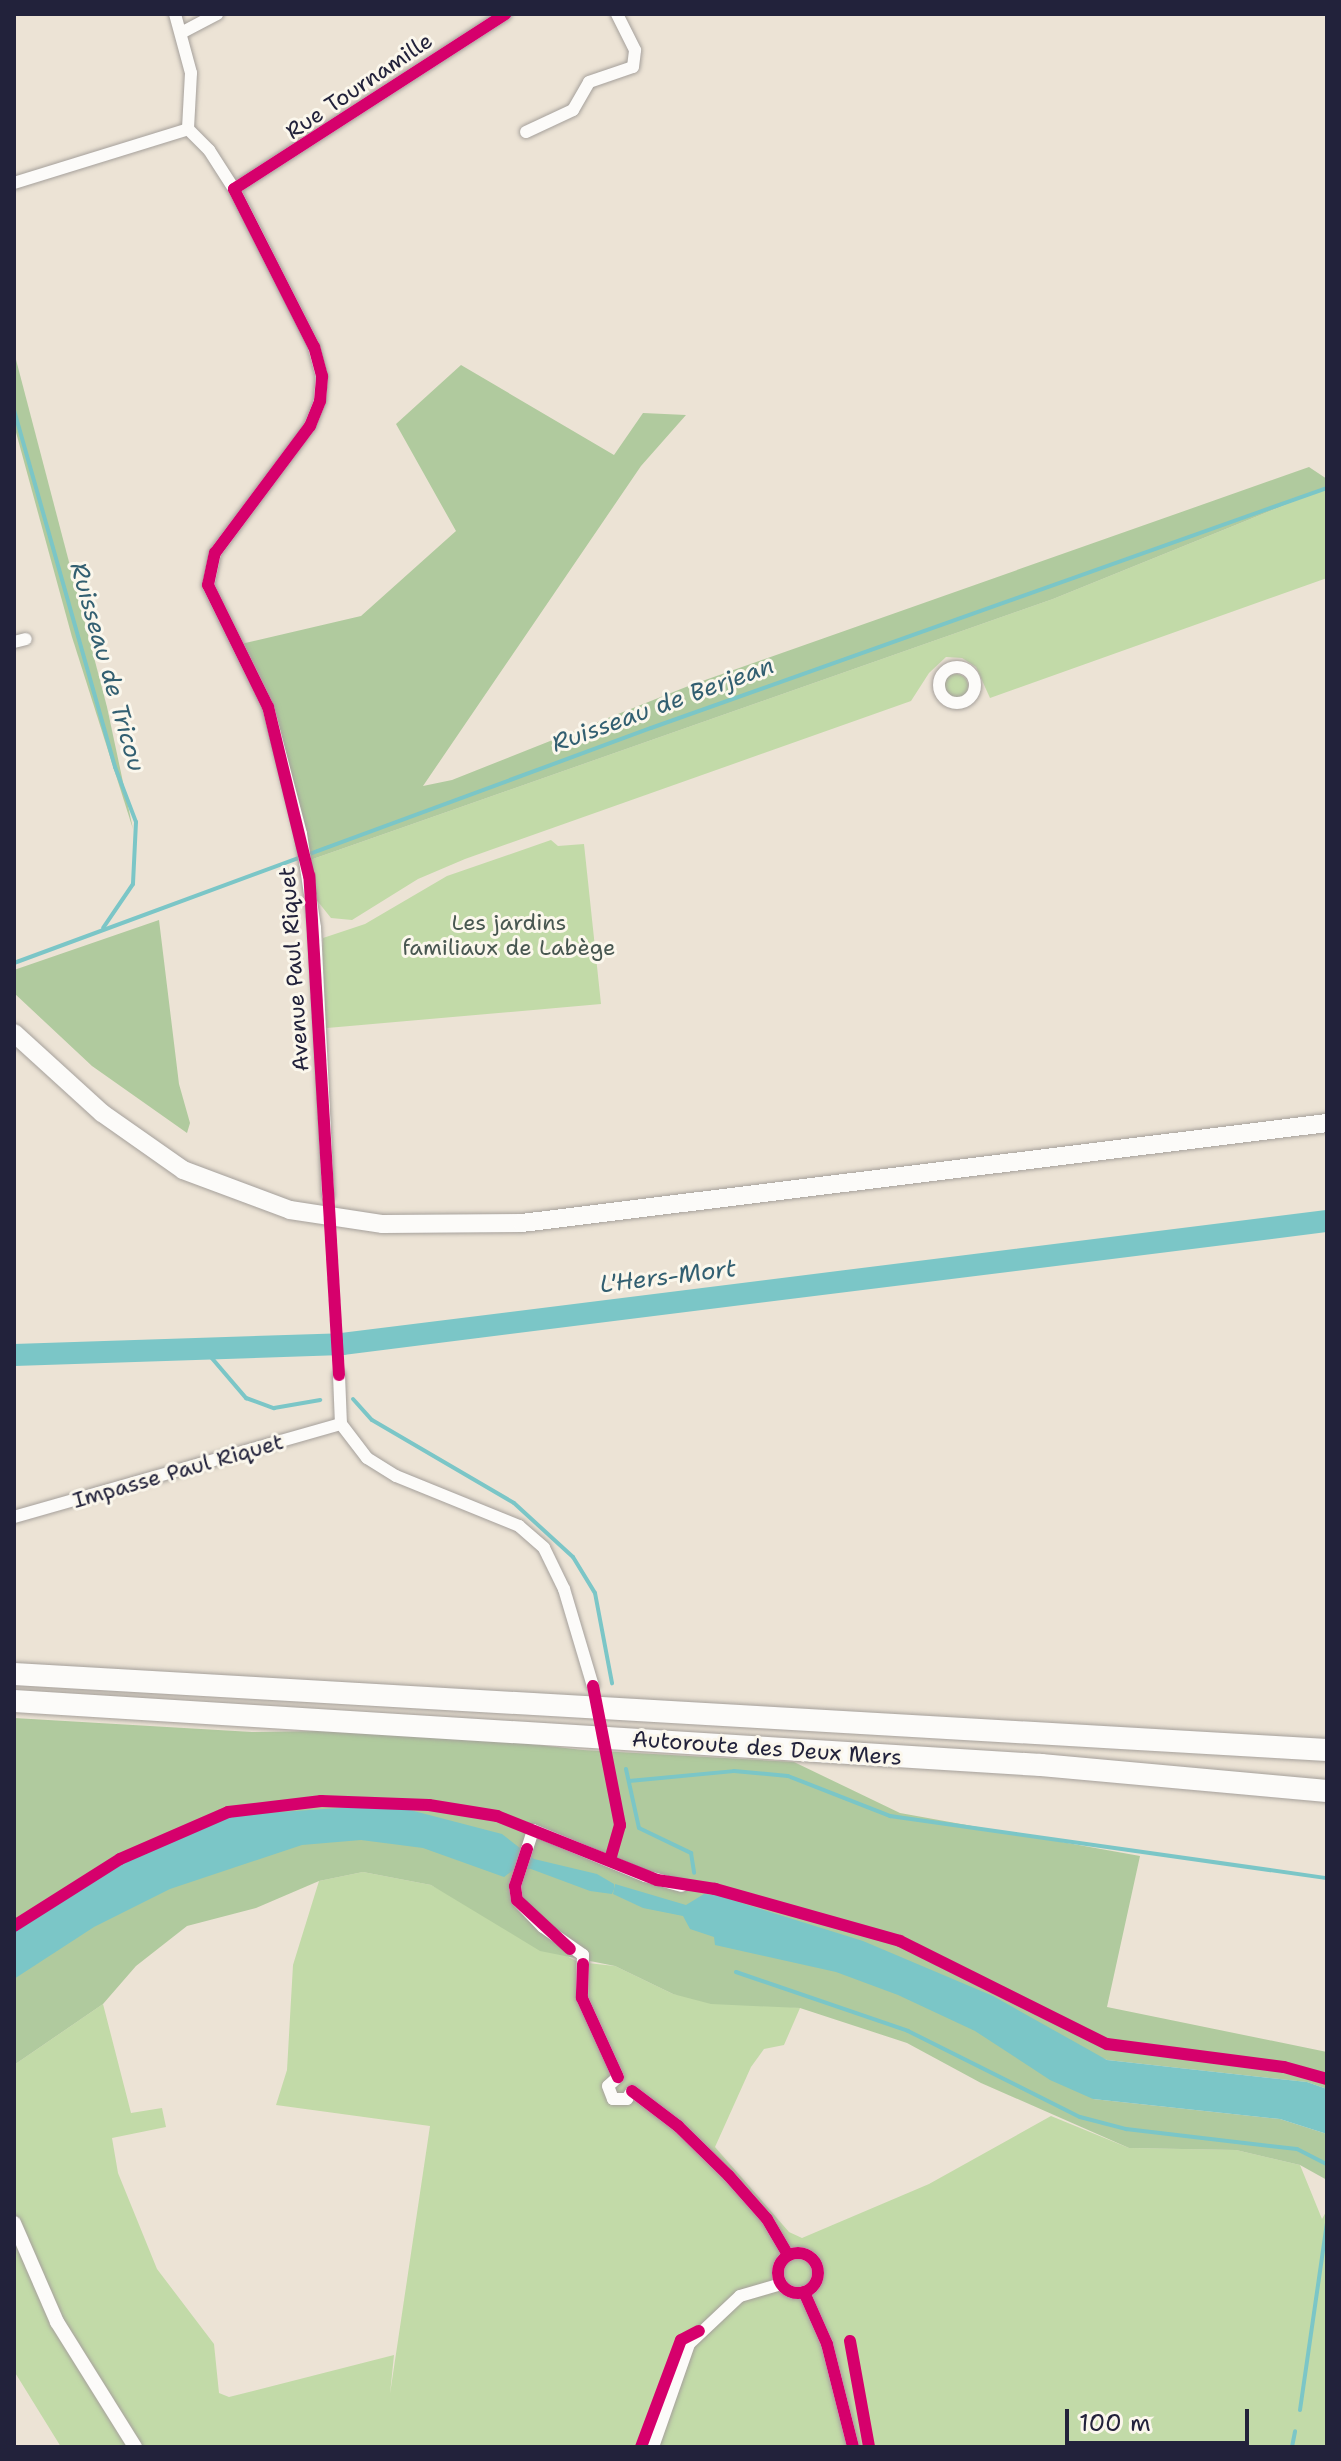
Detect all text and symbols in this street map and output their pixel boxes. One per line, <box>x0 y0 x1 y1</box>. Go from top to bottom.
street label: Rue Tournamille <box>281 27 437 145</box>
water label: Ruisseau de Tricou <box>63 559 151 775</box>
water label: Ruisseau de Berjean <box>548 651 778 759</box>
street label: Avenue Paul Riquet <box>274 866 314 1072</box>
park label: Les jardins familiaux de Labège <box>402 909 616 960</box>
water label: L'Hers-Mort <box>598 1254 738 1300</box>
street label: Impasse Paul Riquet <box>70 1428 286 1514</box>
street label: Autoroute des Deux Mers <box>631 1725 903 1771</box>
scale bar <box>1069 2393 1253 2443</box>
text: 100 m <box>1079 2407 1151 2439</box>

